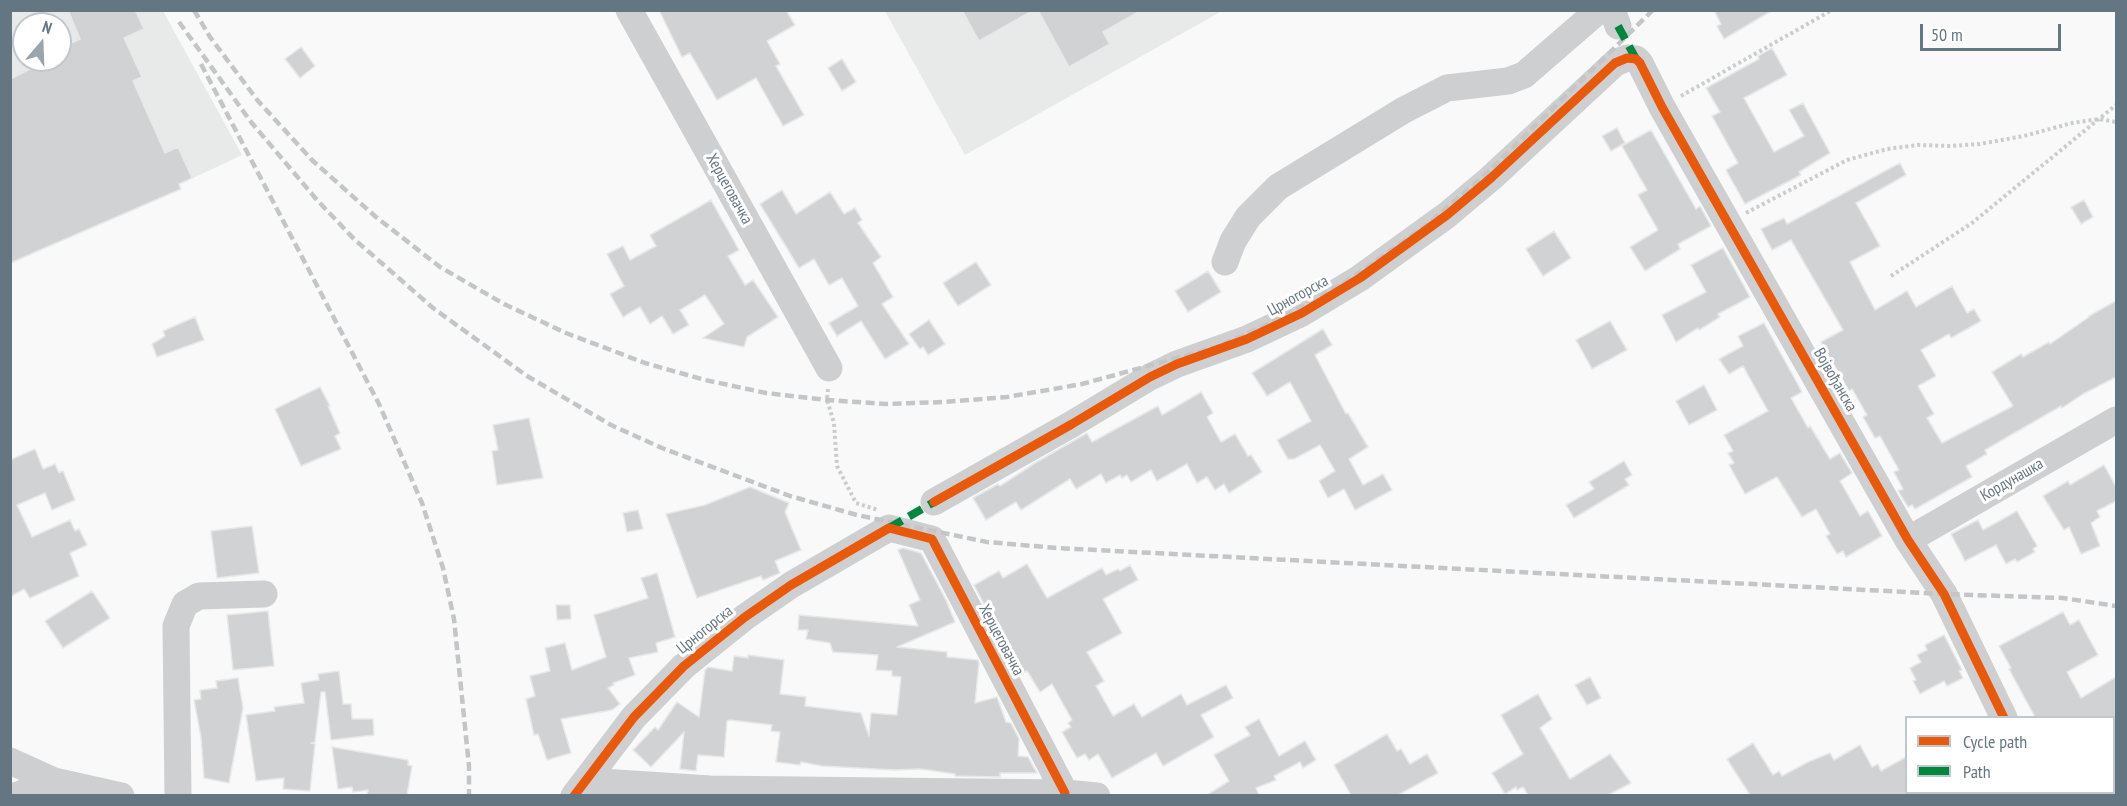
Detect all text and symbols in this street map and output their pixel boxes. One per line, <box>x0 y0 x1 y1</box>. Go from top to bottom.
north arrow <box>12 12 72 72</box>
scale bar <box>1923 12 2064 50</box>
text: N <box>40 16 55 38</box>
text: 50 m <box>1931 23 1963 46</box>
street label: Херцеговачка <box>702 150 756 228</box>
street label: Црногорска <box>1264 272 1332 320</box>
street label: Војвођанска <box>1809 345 1861 415</box>
street label: Кордунашка <box>1977 454 2047 506</box>
street label: Херцеговачка <box>974 601 1028 679</box>
street label: Црногорска <box>673 602 737 658</box>
legend <box>1905 716 2115 794</box>
text: Cycle path <box>1963 730 2027 753</box>
text: Path <box>1963 760 1991 783</box>

